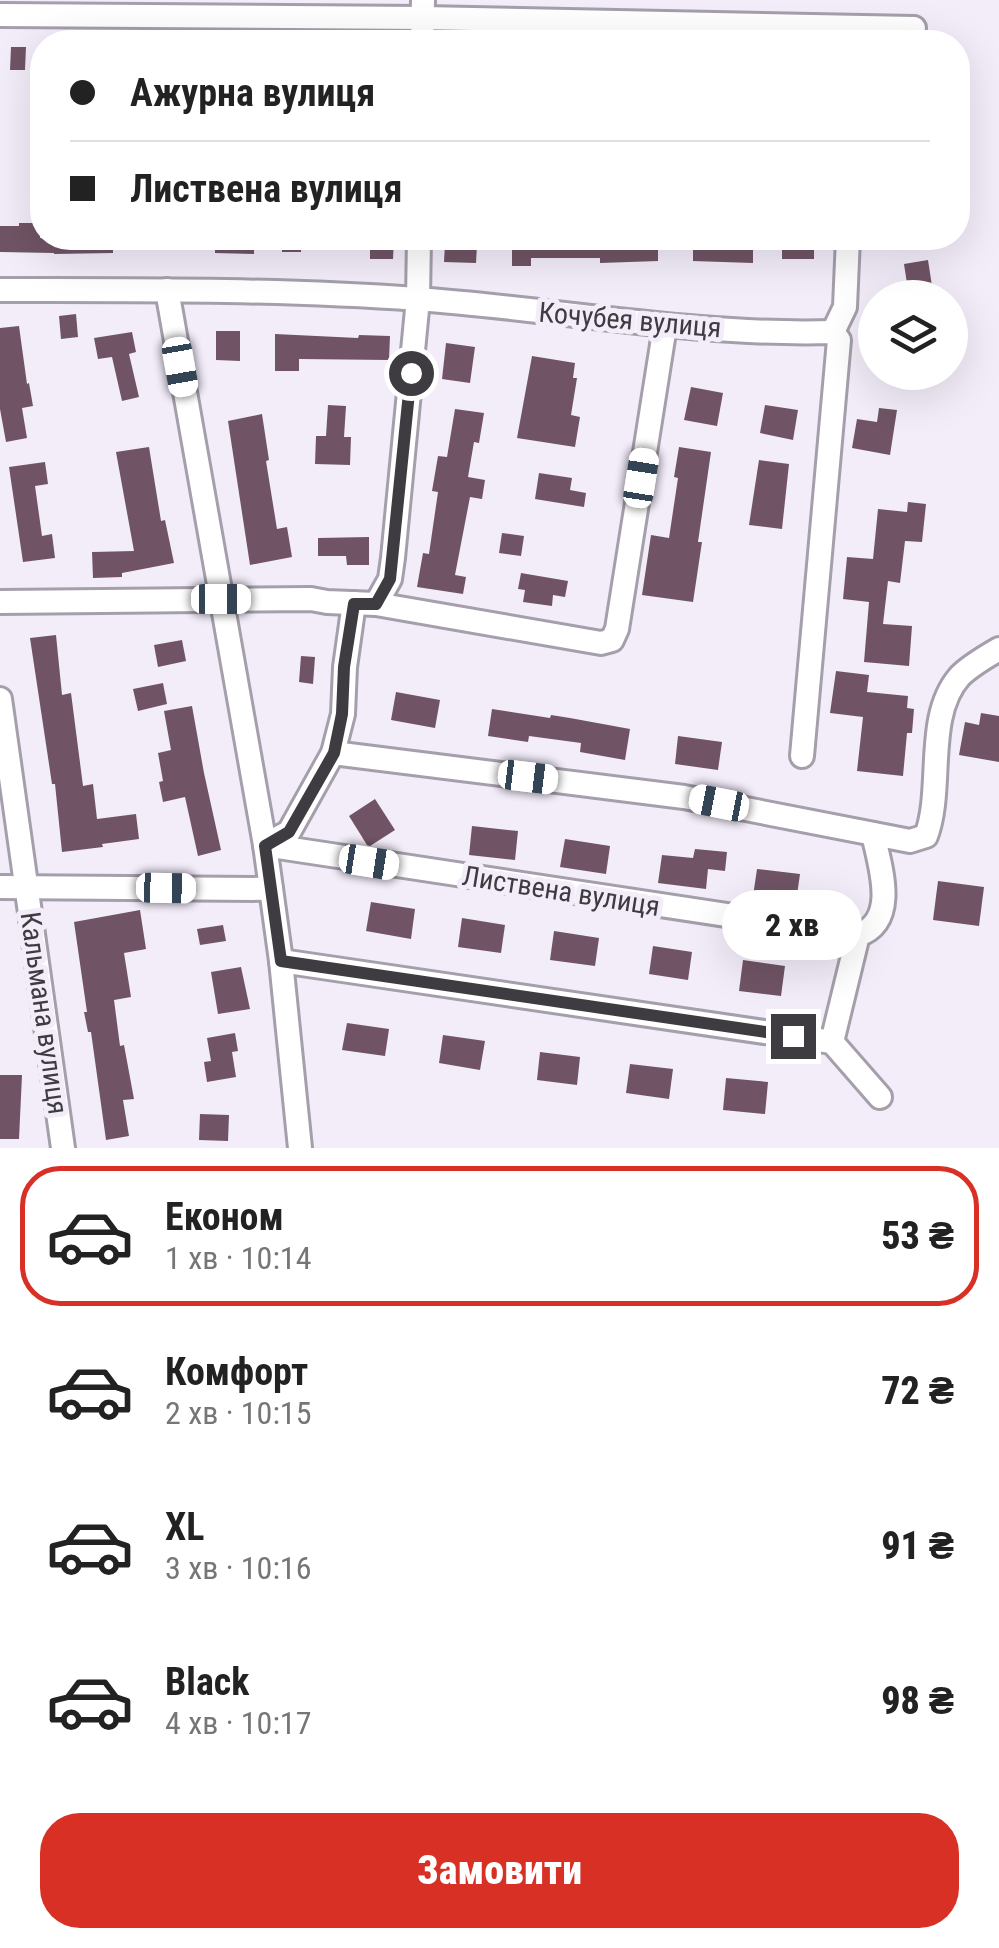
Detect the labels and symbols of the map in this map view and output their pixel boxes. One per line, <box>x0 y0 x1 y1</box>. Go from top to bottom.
street label: Кочубея вулиця <box>537 296 723 344</box>
car <box>160 335 200 399</box>
route start <box>389 351 434 396</box>
car <box>621 446 661 510</box>
car <box>191 584 251 614</box>
car <box>496 758 560 796</box>
car <box>687 783 751 823</box>
car <box>337 842 401 882</box>
street label: Листвена вулиця <box>460 859 662 923</box>
car <box>136 872 196 904</box>
callout: 2 хв <box>723 891 863 961</box>
street label: Кальмана вулиця <box>13 910 75 1116</box>
route end <box>771 1014 816 1059</box>

